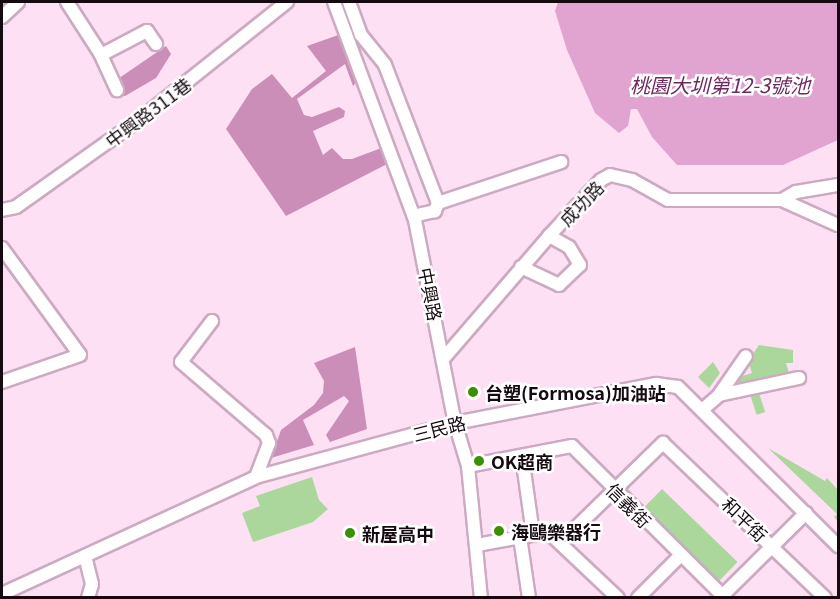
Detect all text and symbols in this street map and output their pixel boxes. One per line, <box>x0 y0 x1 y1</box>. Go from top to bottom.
water label: 桃園大圳第12-3號池 <box>630 72 810 96</box>
street label: 中興路311巷 <box>101 73 195 151</box>
street label: 成功路 <box>554 176 608 230</box>
street label: 中興路 <box>415 265 447 323</box>
place label: 台塑(Formosa)加油站 <box>485 381 666 403</box>
marker: 台塑(Formosa)加油站 <box>466 385 480 399</box>
street label: 三民路 <box>410 411 468 445</box>
place label: OK超商 <box>491 450 553 472</box>
marker: OK超商 <box>472 454 486 468</box>
street label: 信義街 <box>602 478 656 532</box>
street label: 和平街 <box>718 492 772 546</box>
place label: 海鷗樂器行 <box>511 520 601 542</box>
place label: 新屋高中 <box>362 522 434 544</box>
marker: 海鷗樂器行 <box>492 524 506 538</box>
marker: 新屋高中 <box>343 526 357 540</box>

